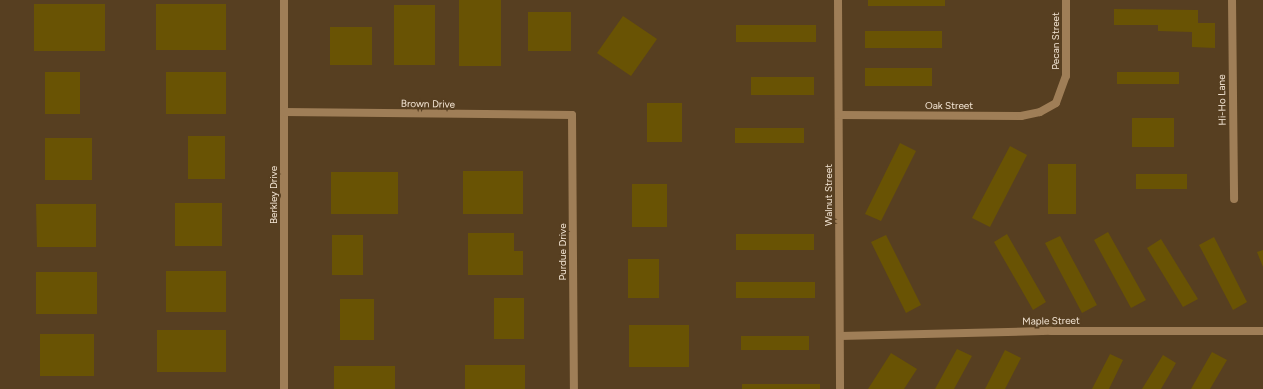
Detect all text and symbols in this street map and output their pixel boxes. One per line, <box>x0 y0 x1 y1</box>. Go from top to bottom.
street label: Pecan Street <box>1050 12 1062 70</box>
street label: Hi-Ho Lane <box>1216 74 1228 126</box>
street label: Brown Drive <box>401 98 455 110</box>
street label: Oak Street <box>925 100 973 112</box>
street label: Walnut Street <box>823 164 835 226</box>
street label: Berkley Drive <box>268 166 280 224</box>
street label: Purdue Drive <box>557 223 569 281</box>
street label: Maple Street <box>1022 314 1080 328</box>

